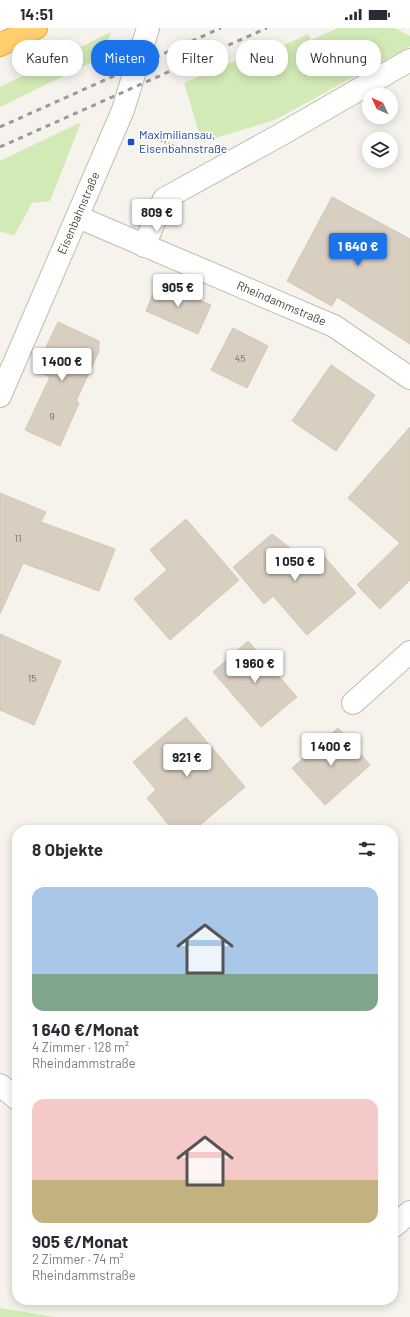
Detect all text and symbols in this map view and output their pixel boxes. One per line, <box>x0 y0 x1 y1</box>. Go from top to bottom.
text: 14:51 <box>20 5 53 23</box>
chip: Kaufen <box>12 40 83 76</box>
chip: Mieten <box>91 40 159 76</box>
chip: Filter <box>167 40 228 76</box>
chip: Neu <box>236 40 288 76</box>
chip: Wohnung <box>296 40 381 76</box>
north arrow <box>362 88 398 124</box>
map controls <box>362 88 398 168</box>
place label: Maximiliansau, Eisenbahnstraße <box>139 127 227 155</box>
button: layers <box>362 132 398 168</box>
marker: Maximiliansau, Eisenbahnstraße <box>126 137 136 147</box>
street label: Eisenbahnstraße <box>54 169 102 256</box>
pin: 809 € <box>129 199 185 233</box>
text: 809 € <box>141 204 173 220</box>
pin: 1 640 € <box>321 233 395 267</box>
text: 1 640 € <box>338 238 378 254</box>
pin: 905 € <box>150 274 206 308</box>
street label: Rheindammstraße <box>235 277 329 328</box>
text: 905 € <box>162 279 194 295</box>
pin: 1 400 € <box>25 348 99 382</box>
house number: 45 <box>235 352 245 364</box>
text: 1 400 € <box>42 353 82 369</box>
house number: 9 <box>49 410 55 422</box>
house number: 11 <box>14 532 22 544</box>
pin: 1 050 € <box>258 548 332 582</box>
text: 1 050 € <box>275 553 315 569</box>
pin: 1 960 € <box>218 650 292 684</box>
text: 1 960 € <box>235 655 275 671</box>
house number: 15 <box>28 672 36 684</box>
pin: 1 400 € <box>294 733 368 767</box>
text: 1 400 € <box>311 738 351 754</box>
pin: 921 € <box>159 744 215 778</box>
text: 921 € <box>172 749 202 765</box>
icon: filters <box>356 838 378 860</box>
text: 8 Objekte <box>32 839 103 859</box>
icon: home <box>169 913 241 985</box>
text: 1 640 €/Monat <box>32 1019 139 1039</box>
text: 4 Zimmer · 128 m² <box>32 1039 129 1055</box>
text: Rheindammstraße <box>32 1055 136 1071</box>
icon: home <box>169 1125 241 1197</box>
text: 905 €/Monat <box>32 1231 128 1251</box>
text: 2 Zimmer · 74 m² <box>32 1251 124 1267</box>
text: Rheindammstraße <box>32 1267 136 1283</box>

